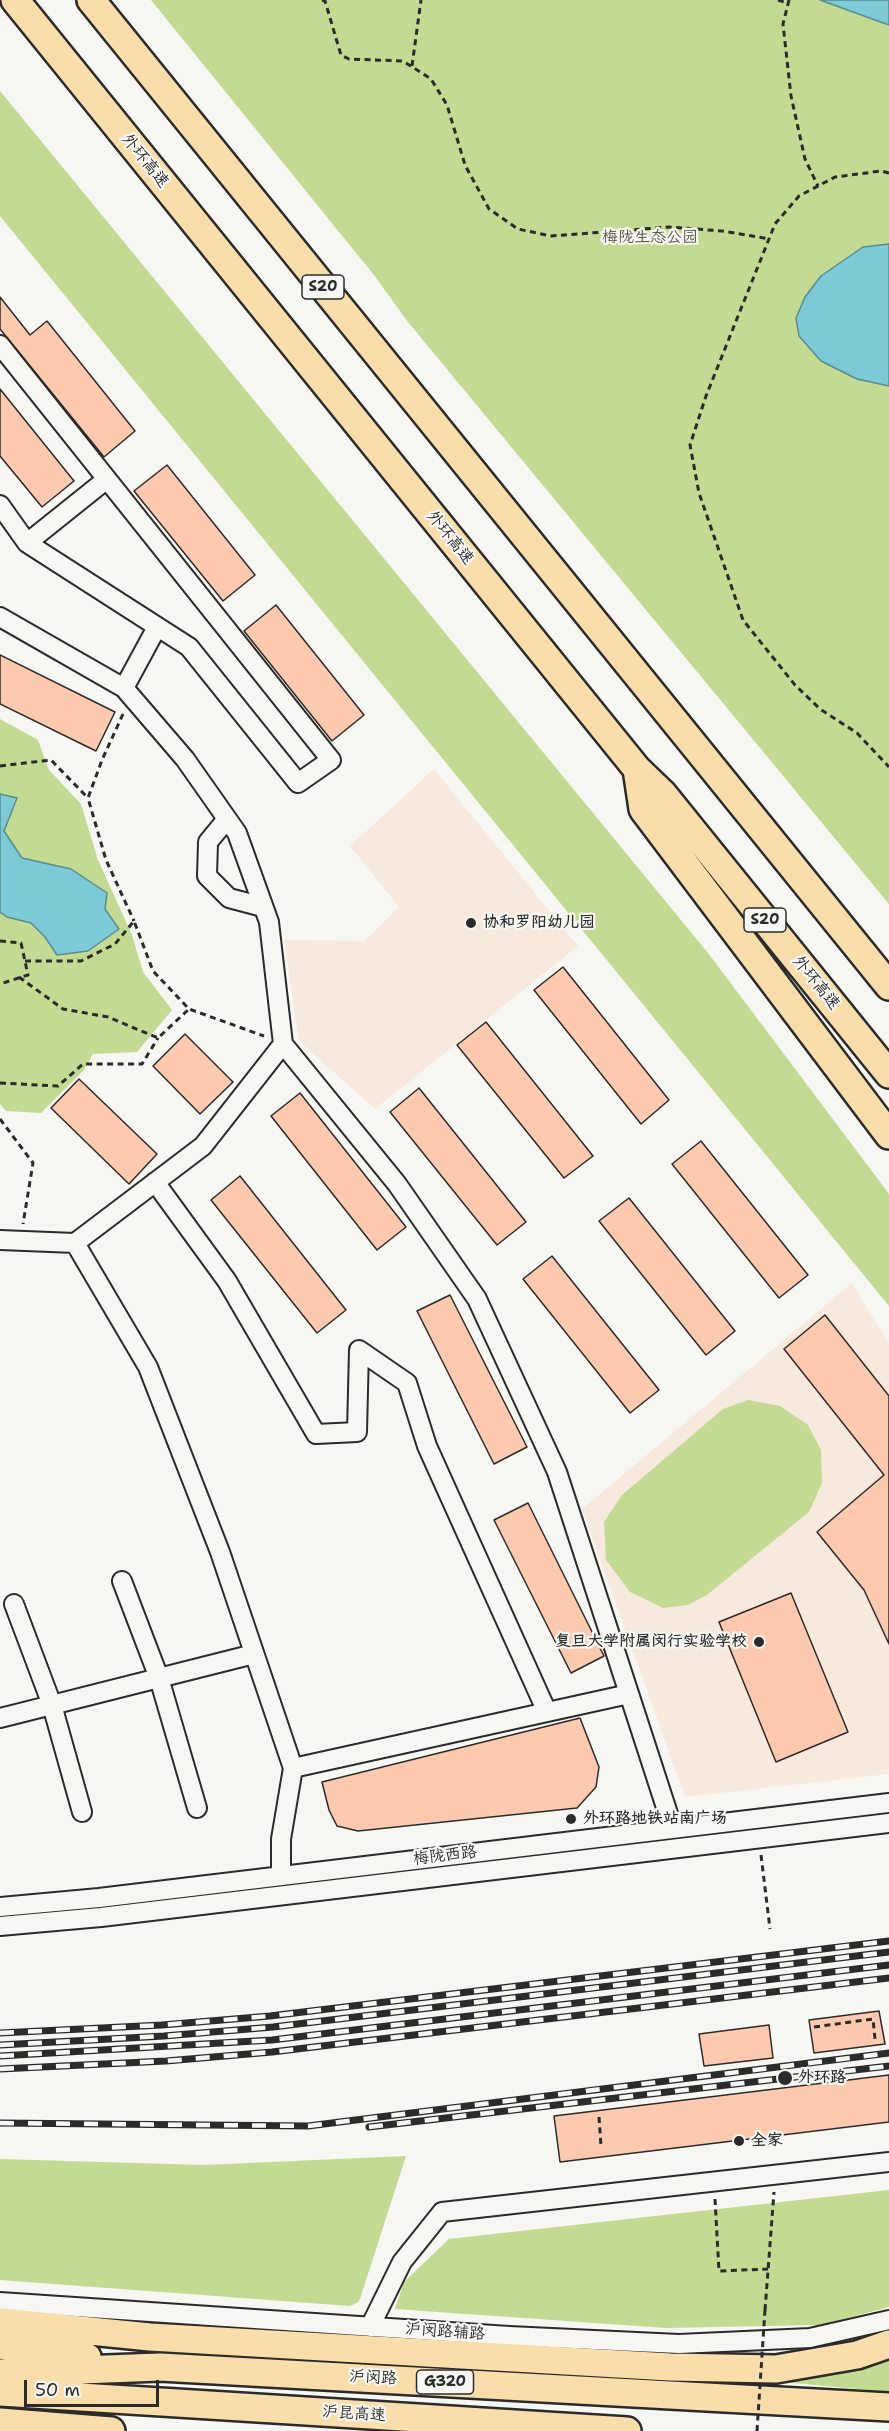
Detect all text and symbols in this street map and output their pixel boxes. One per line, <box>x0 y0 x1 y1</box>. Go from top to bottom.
street label: 外环高速 <box>117 130 173 192</box>
park label: 梅陇生态公园 <box>602 228 698 248</box>
road number: S20 <box>302 275 344 299</box>
street label: 外环高速 <box>422 507 478 569</box>
road number: S20 <box>744 908 786 932</box>
place label: 协和罗阳幼儿园 <box>483 913 595 933</box>
marker: 协和罗阳幼儿园 <box>464 916 478 930</box>
street label: 外环高速 <box>788 952 844 1014</box>
place label: 复旦大学附属闵行实验学校 <box>555 1632 747 1652</box>
marker: 复旦大学附属闵行实验学校 <box>752 1635 766 1649</box>
place label: 外环路地铁站南广场 <box>583 1809 727 1829</box>
marker: 外环路地铁站南广场 <box>564 1812 578 1826</box>
street label: 梅陇西路 <box>412 1843 478 1869</box>
place label: 外环路 <box>798 2068 846 2088</box>
marker: 外环路 <box>776 2069 794 2087</box>
place label: 全家 <box>751 2131 783 2151</box>
marker: 全家 <box>732 2134 746 2148</box>
street label: 沪闵路辅路 <box>404 2320 486 2344</box>
street label: 沪闵路 <box>349 2367 397 2389</box>
scale bar <box>27 2368 162 2406</box>
road number: G320 <box>416 2370 474 2394</box>
text: 50 m <box>35 2378 80 2402</box>
street label: 沪昆高速 <box>321 2402 387 2426</box>

